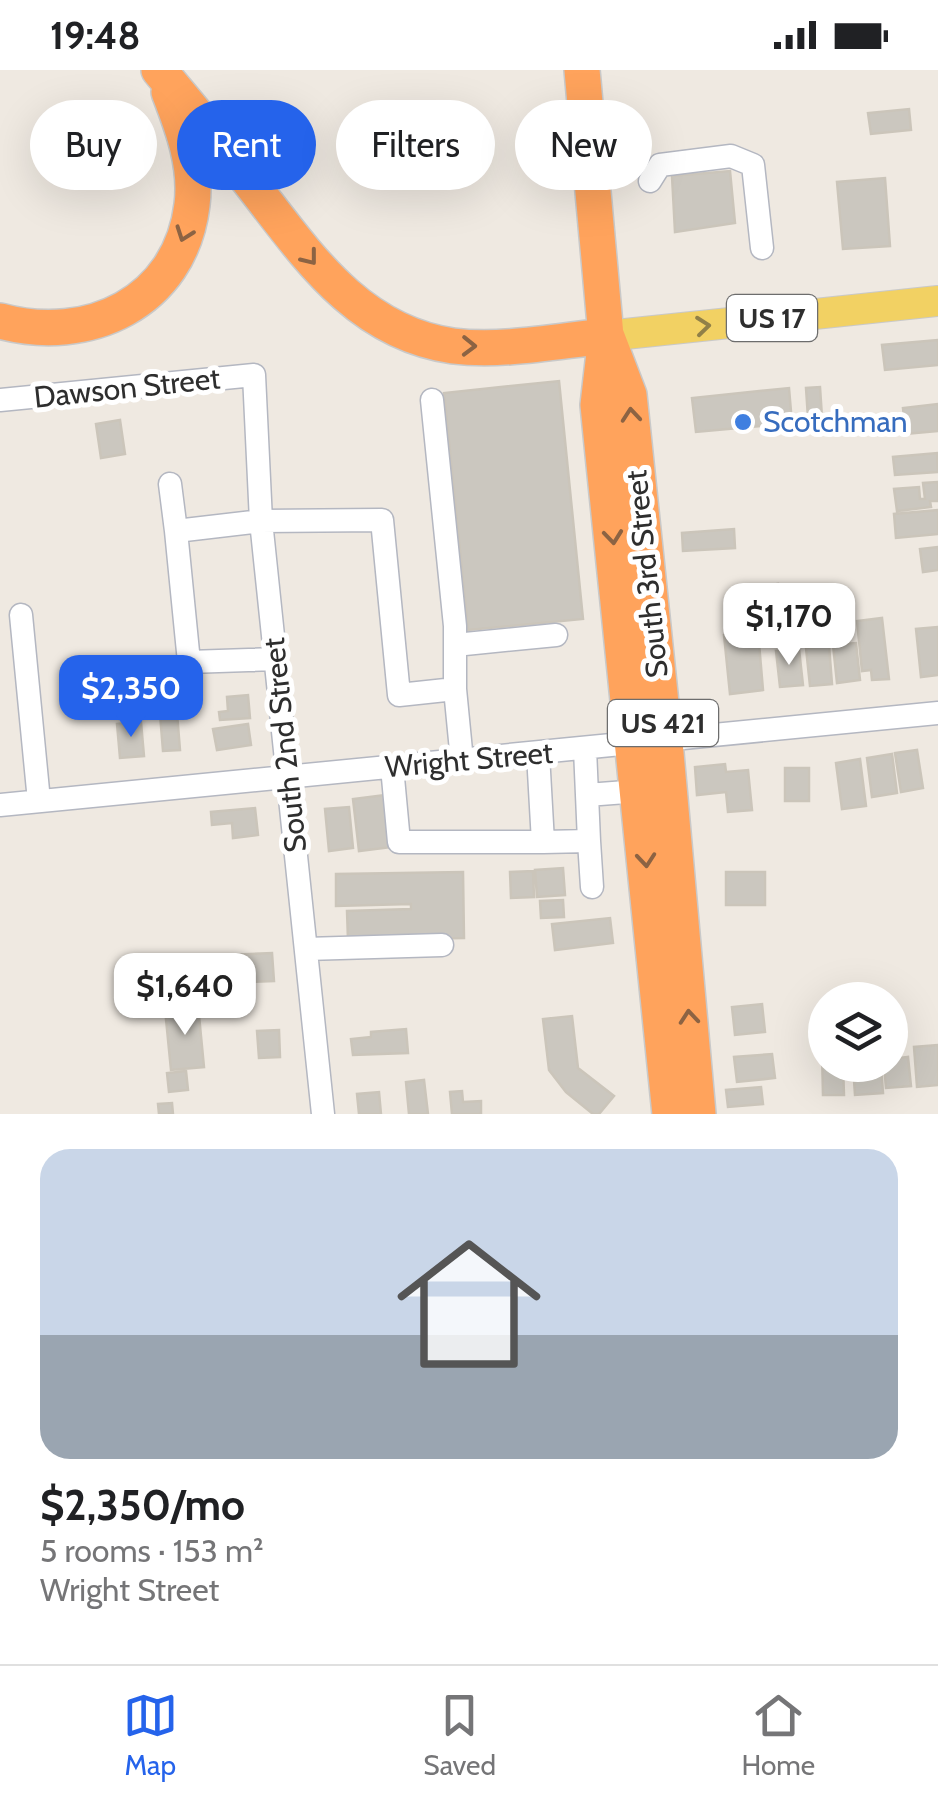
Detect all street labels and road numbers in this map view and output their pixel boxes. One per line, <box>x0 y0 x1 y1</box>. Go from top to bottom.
road number: US 17 <box>727 295 817 341</box>
street label: Dawson Street <box>32 359 222 416</box>
street label: South 3rd Street <box>617 468 676 680</box>
street label: South 2nd Street <box>255 636 314 854</box>
road number: US 421 <box>608 700 718 746</box>
street label: Wright Street <box>384 734 554 785</box>

